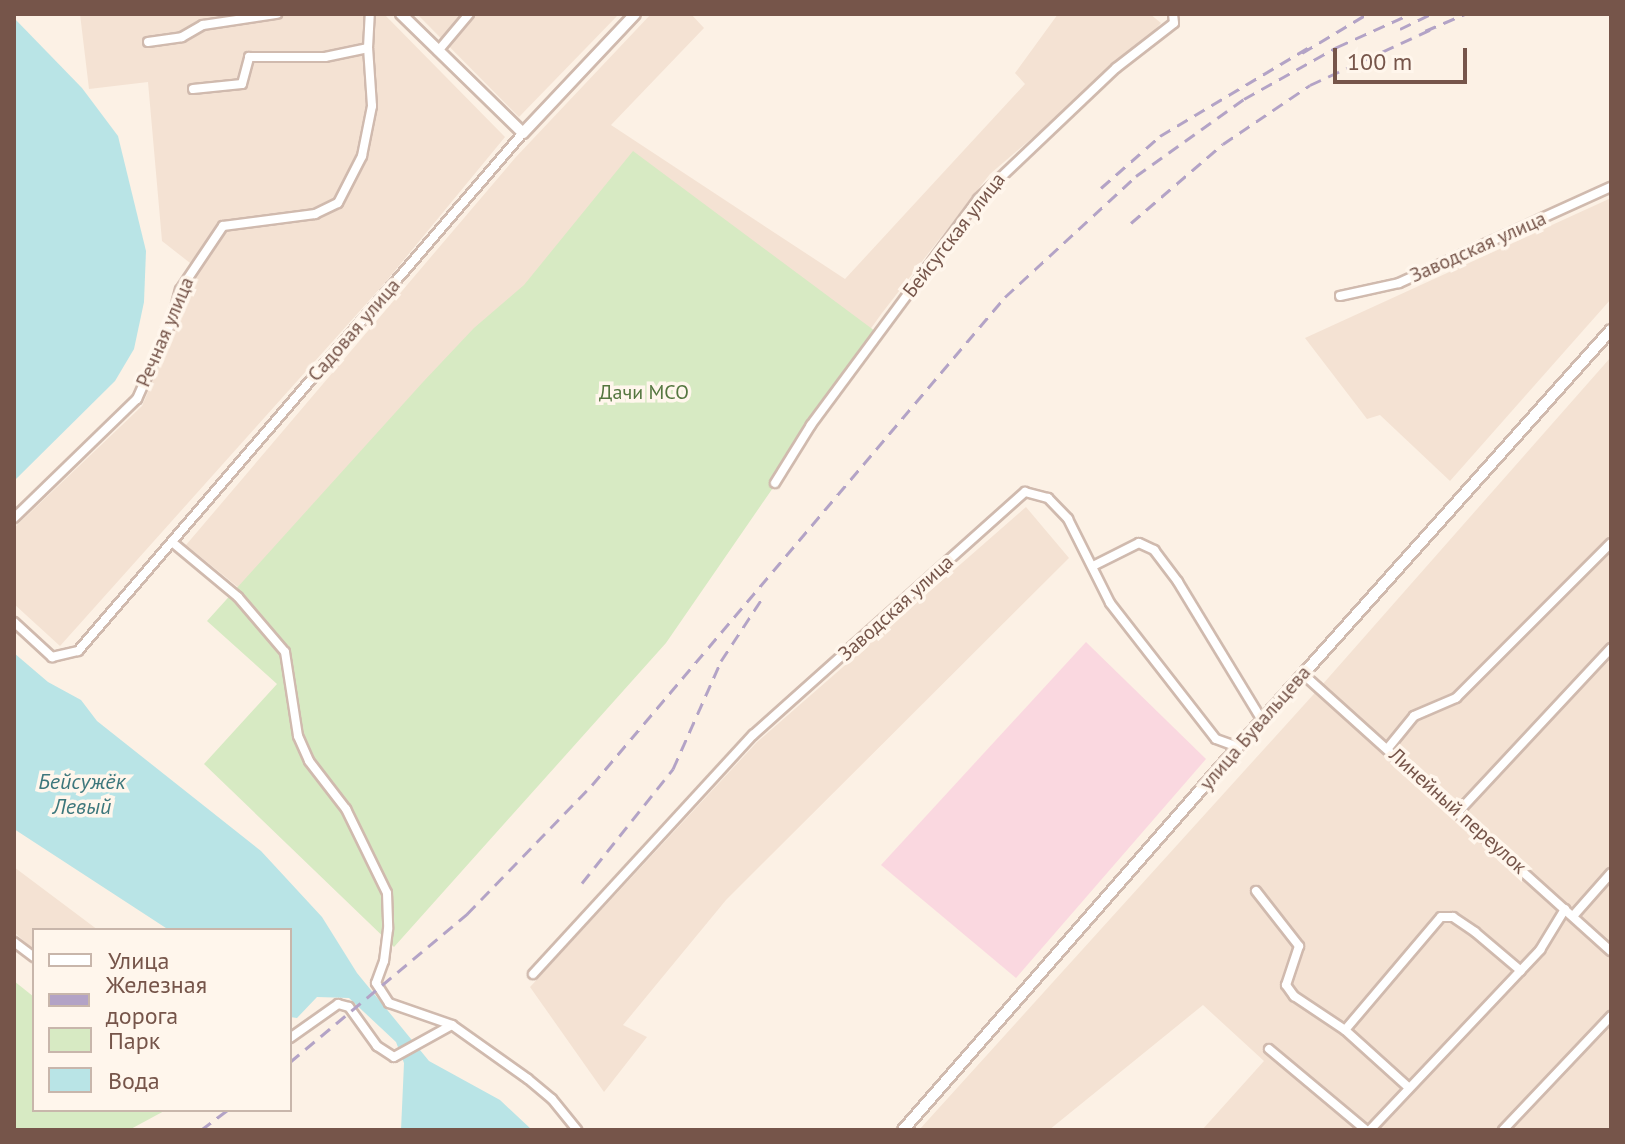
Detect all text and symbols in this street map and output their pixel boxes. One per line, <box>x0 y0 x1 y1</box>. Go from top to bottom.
scale bar <box>1337 32 1471 82</box>
text: 100 m <box>1347 46 1412 77</box>
street label: Бейсугская улица <box>898 168 1010 302</box>
street label: Заводская улица <box>1406 206 1550 288</box>
street label: Речная улица <box>131 274 199 390</box>
street label: Садовая улица <box>303 274 405 386</box>
park label: Дачи МСО <box>599 380 689 404</box>
street label: Заводская улица <box>834 550 958 666</box>
street label: улица Бувальцева <box>1195 661 1315 795</box>
street label: Линейный переулок <box>1384 743 1532 879</box>
water label: Бейсужёк Левый <box>38 768 126 820</box>
legend <box>32 928 292 1112</box>
text: Улица <box>108 945 169 976</box>
text: Железная дорога <box>106 969 207 1031</box>
text: Парк <box>108 1025 160 1056</box>
text: Вода <box>108 1065 160 1096</box>

